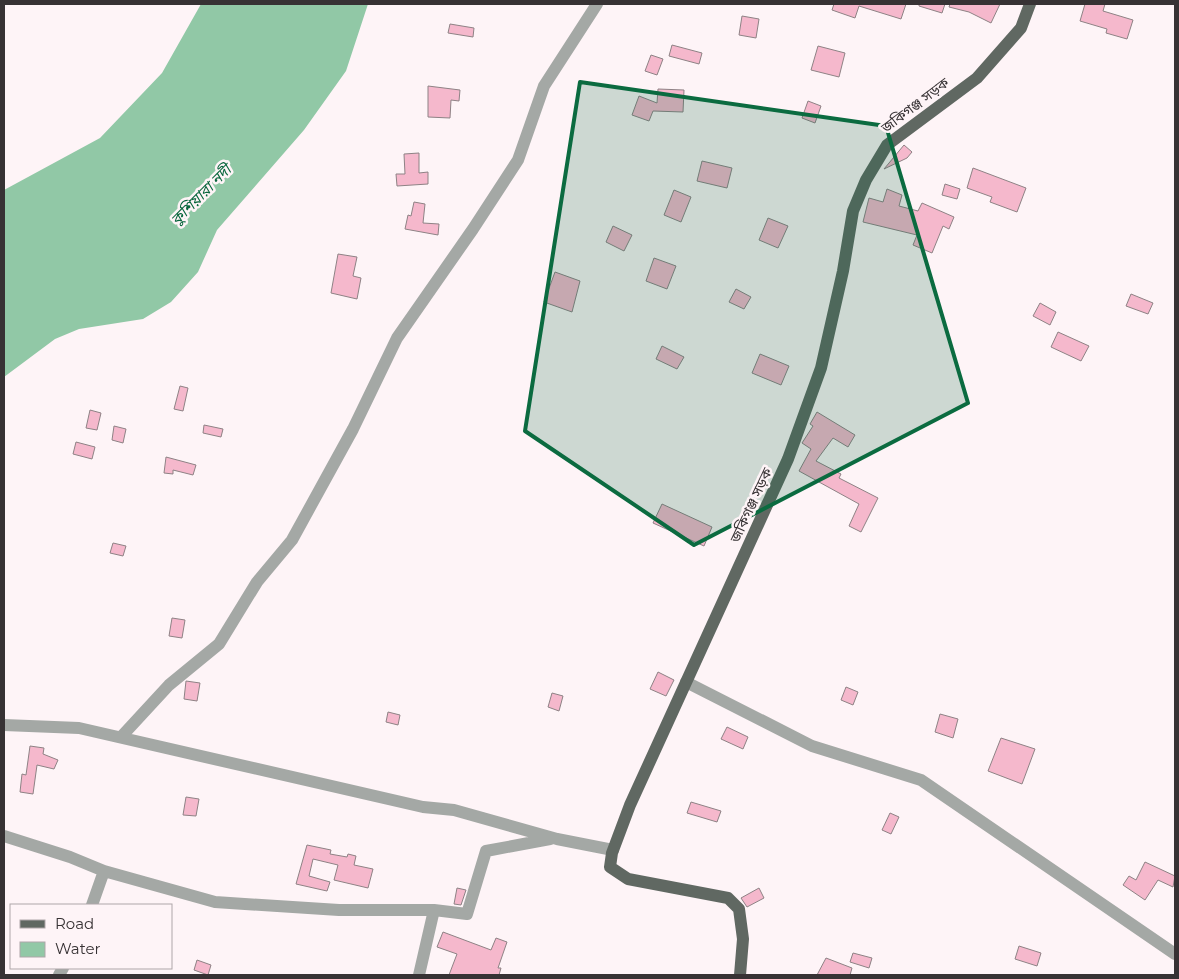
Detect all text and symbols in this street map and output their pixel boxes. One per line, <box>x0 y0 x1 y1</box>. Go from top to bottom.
street label: জকিগঞ্জ সড়ক <box>877 73 953 137</box>
water label: কুশিয়ারা নদী <box>166 158 237 229</box>
street label: জকিগঞ্জ সড়ক <box>725 464 776 546</box>
legend <box>10 904 172 969</box>
text: Road <box>55 914 94 933</box>
text: Water <box>55 939 101 958</box>

